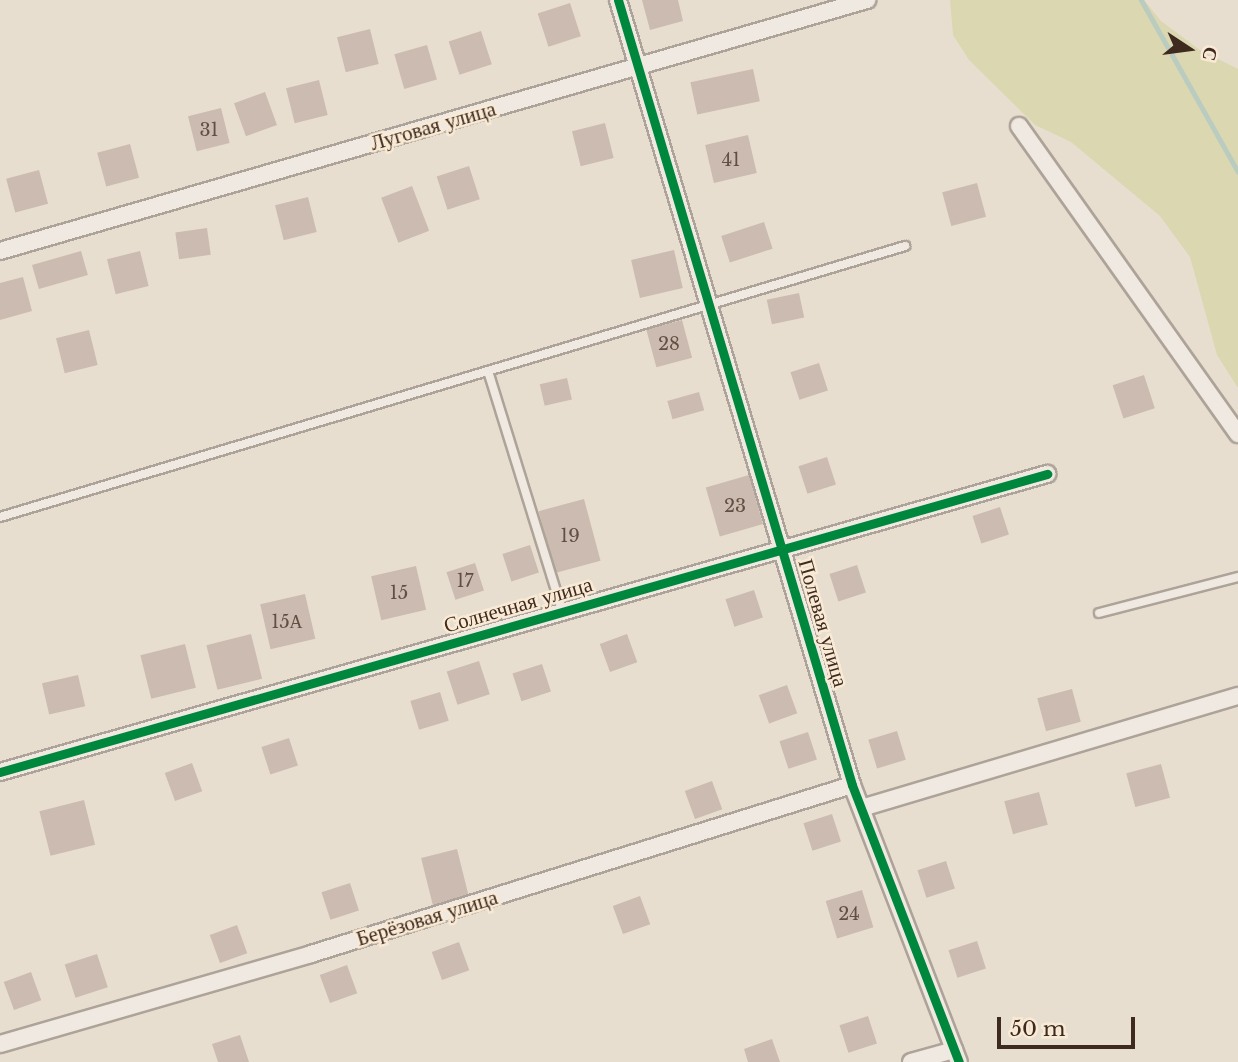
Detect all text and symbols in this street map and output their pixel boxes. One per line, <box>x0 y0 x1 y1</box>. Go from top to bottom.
north arrow <box>1154 14 1224 84</box>
text: С <box>1197 45 1223 63</box>
street label: Луговая улица <box>367 96 499 156</box>
house number: 31 <box>199 119 219 141</box>
house number: 41 <box>722 149 740 171</box>
house number: 28 <box>658 333 680 355</box>
house number: 23 <box>724 495 746 517</box>
house number: 19 <box>560 525 580 547</box>
street label: Полевая улица <box>793 556 853 690</box>
house number: 17 <box>456 570 474 592</box>
street label: Солнечная улица <box>441 572 595 638</box>
house number: 15 <box>390 582 408 604</box>
house number: 15А <box>271 611 303 633</box>
street label: Берёзовая улица <box>353 885 501 951</box>
house number: 24 <box>838 903 860 925</box>
scale bar <box>1000 1002 1138 1046</box>
text: 50 m <box>1010 1016 1065 1042</box>

